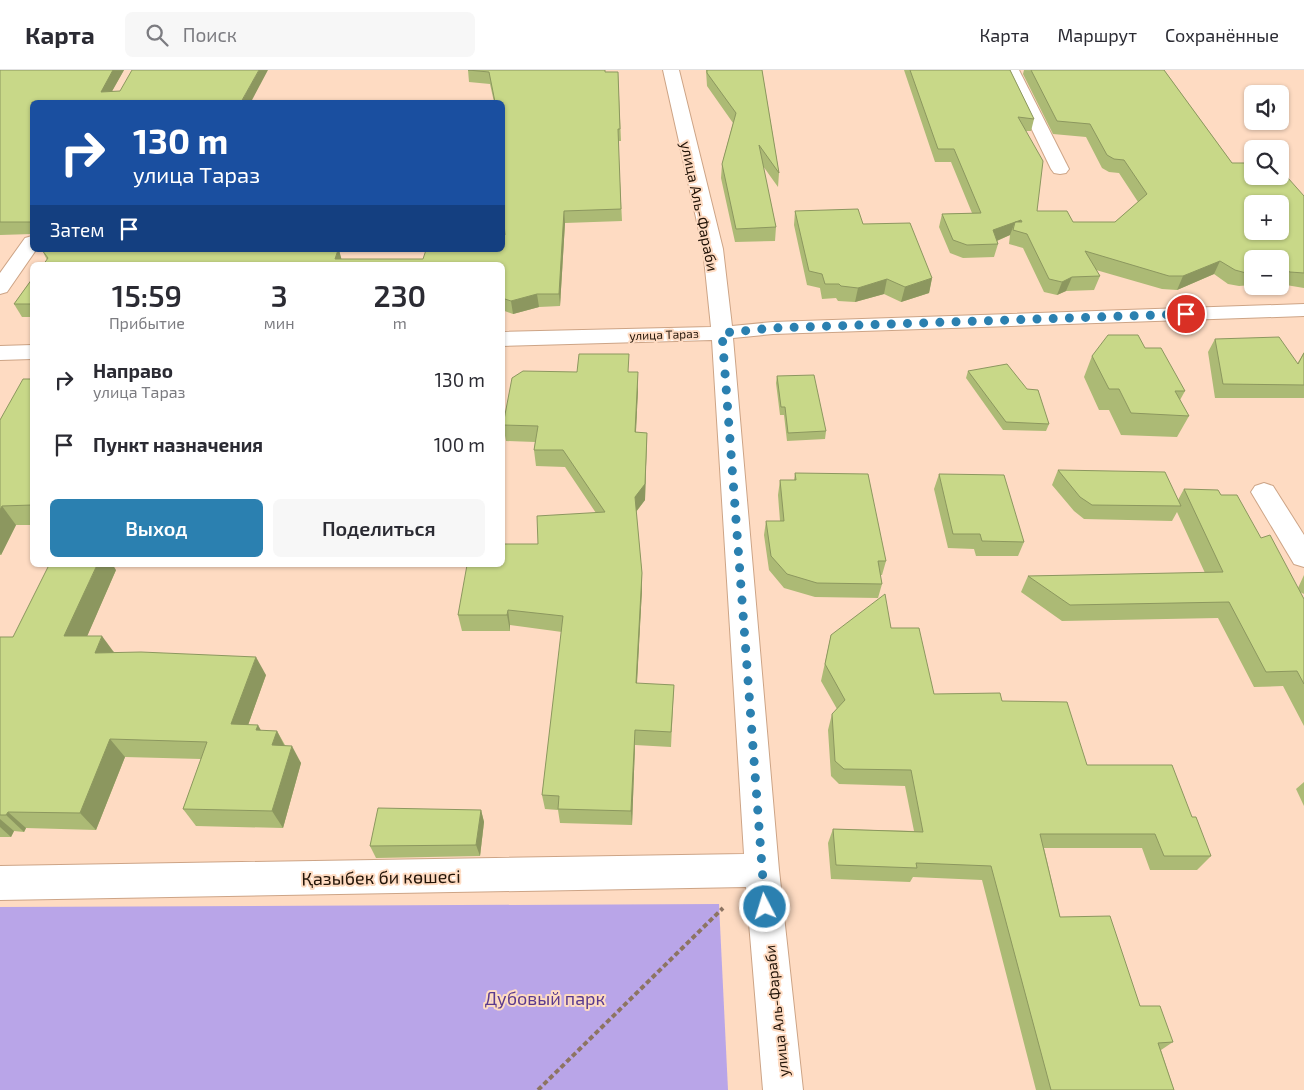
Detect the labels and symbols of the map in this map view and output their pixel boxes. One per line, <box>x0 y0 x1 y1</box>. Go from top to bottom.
street label: улица Аль-Фараби <box>676 139 723 273</box>
pin <box>1165 293 1207 335</box>
street label: улица Тараз <box>629 326 699 343</box>
street label: Қазыбек би көшесі <box>301 865 461 889</box>
position arrow <box>738 880 790 932</box>
street label: улица Аль-Фараби <box>760 944 793 1078</box>
park label: Дубовый парк <box>485 987 606 1009</box>

